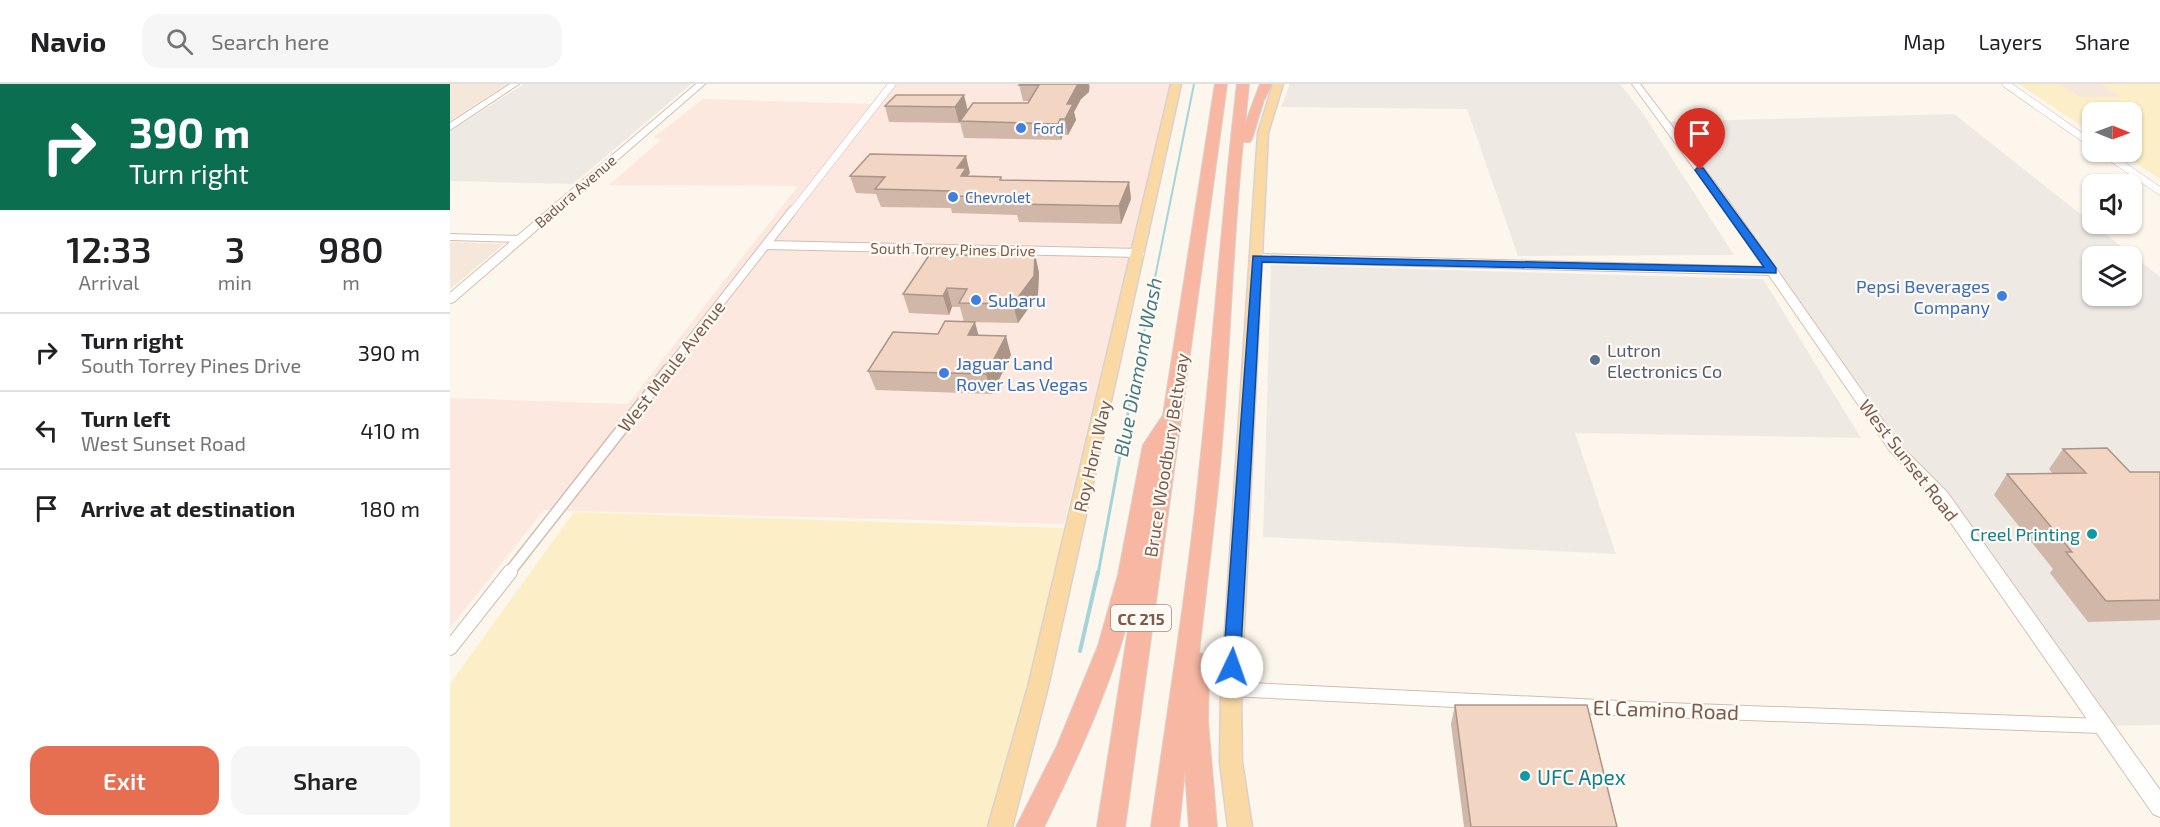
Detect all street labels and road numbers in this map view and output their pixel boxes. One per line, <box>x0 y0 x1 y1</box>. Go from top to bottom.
street label: Badura Avenue <box>531 151 619 231</box>
street label: South Torrey Pines Drive <box>870 239 1036 259</box>
street label: West Maule Avenue <box>613 296 729 436</box>
street label: Bruce Woodbury Beltway <box>1139 351 1193 559</box>
street label: West Sunset Road <box>1855 395 1963 525</box>
street label: Roy Horn Way <box>1068 397 1116 514</box>
road number: CC 215 <box>1111 605 1171 631</box>
street label: El Camino Road <box>1592 694 1740 724</box>

